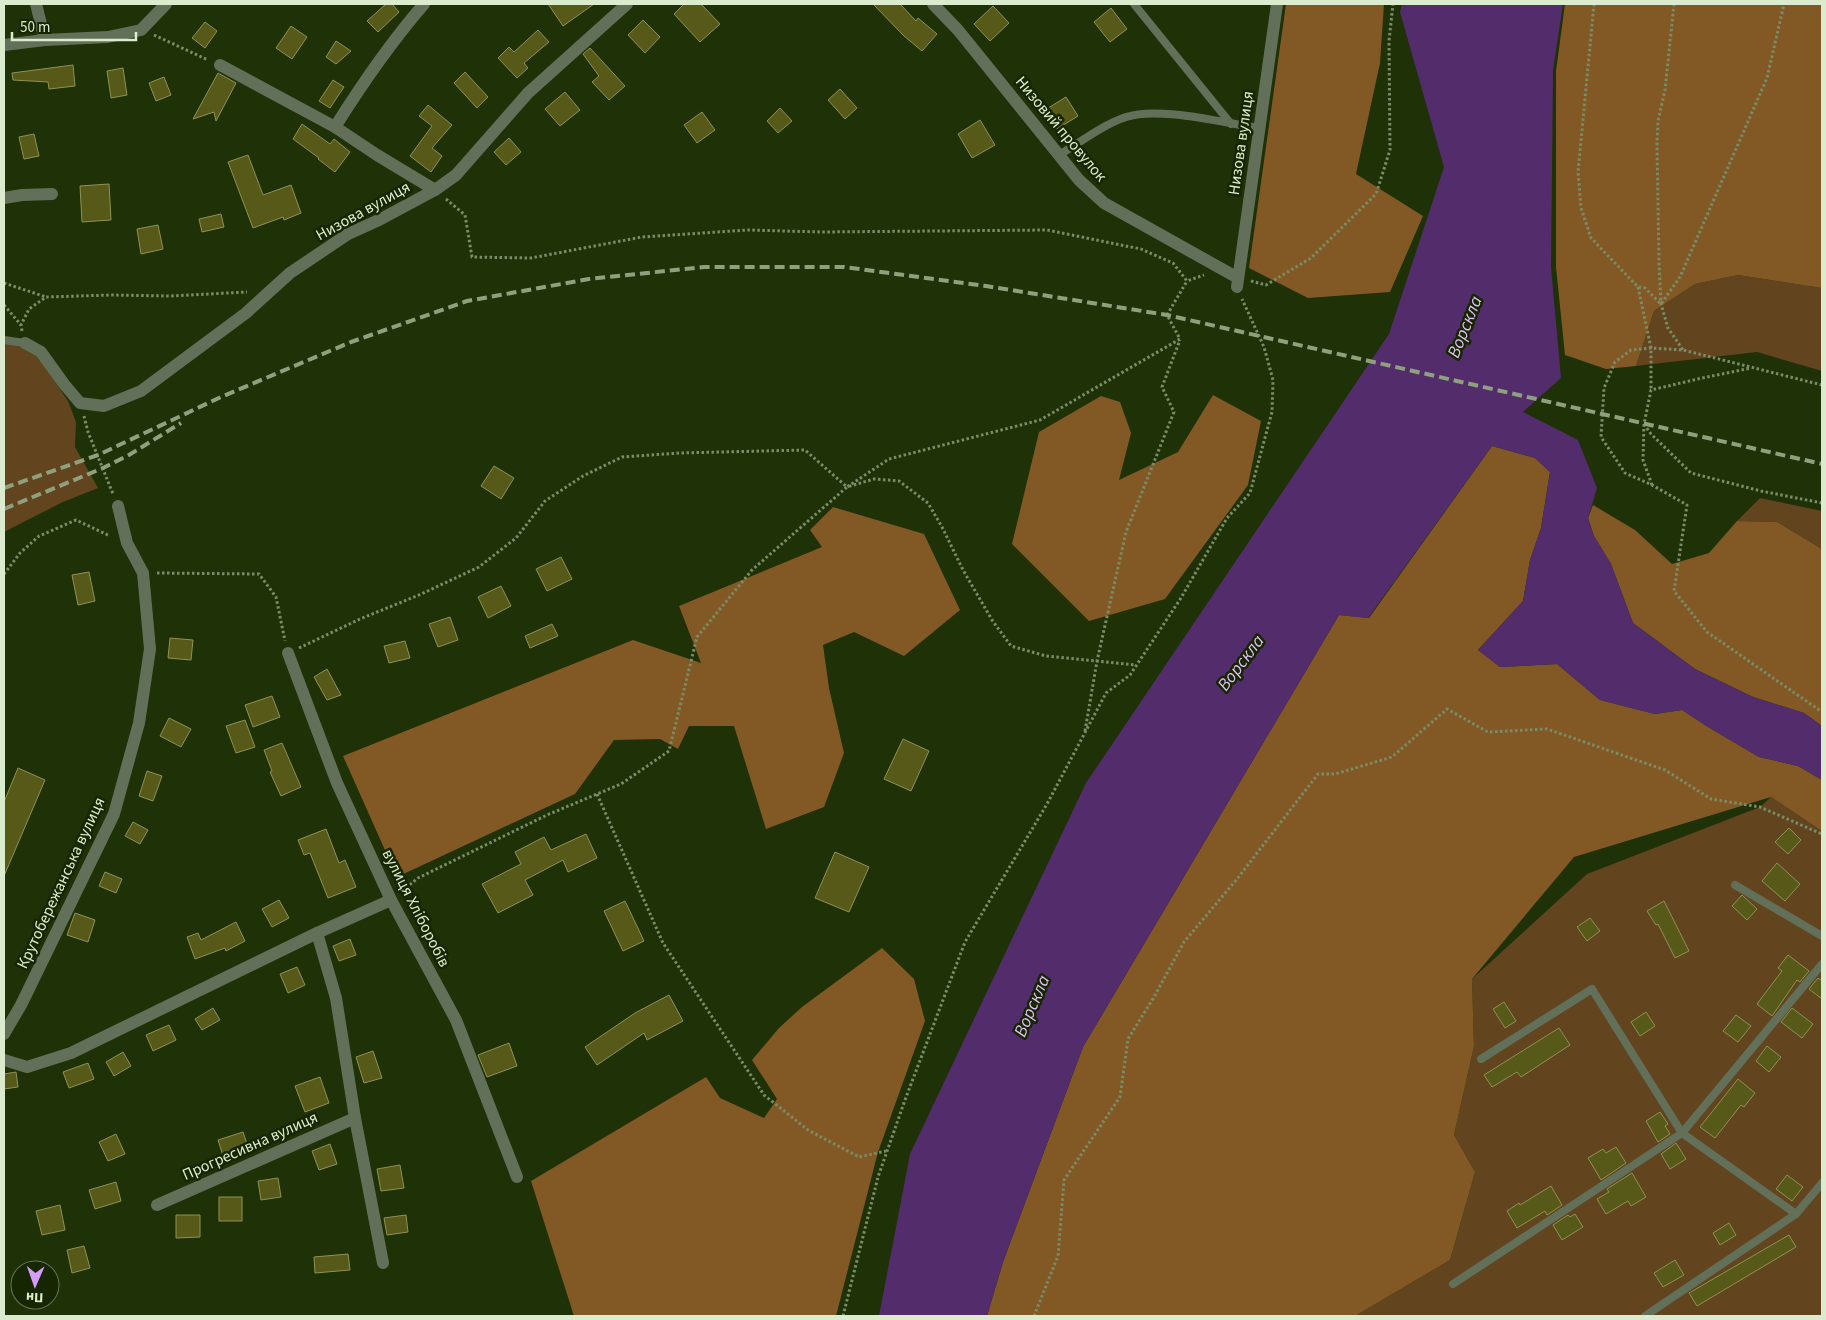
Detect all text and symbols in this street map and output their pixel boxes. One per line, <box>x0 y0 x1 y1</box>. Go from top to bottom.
scale bar <box>12 10 136 42</box>
text: 50 m <box>20 17 50 38</box>
street label: Низовий провулок <box>1010 71 1112 187</box>
street label: Низова вулиця <box>1223 89 1259 197</box>
street label: Низова вулиця <box>312 176 414 246</box>
water label: Ворскла <box>1441 292 1489 362</box>
water label: Ворскла <box>1212 629 1271 696</box>
street label: Крутобережанська вулиця <box>12 794 110 972</box>
street label: вулиця Хліборобів <box>377 845 455 971</box>
water label: Ворскла <box>1008 971 1056 1041</box>
street label: Прогресивна вулиця <box>179 1106 321 1186</box>
north arrow <box>10 1260 60 1310</box>
text: Пн <box>26 1287 44 1307</box>

